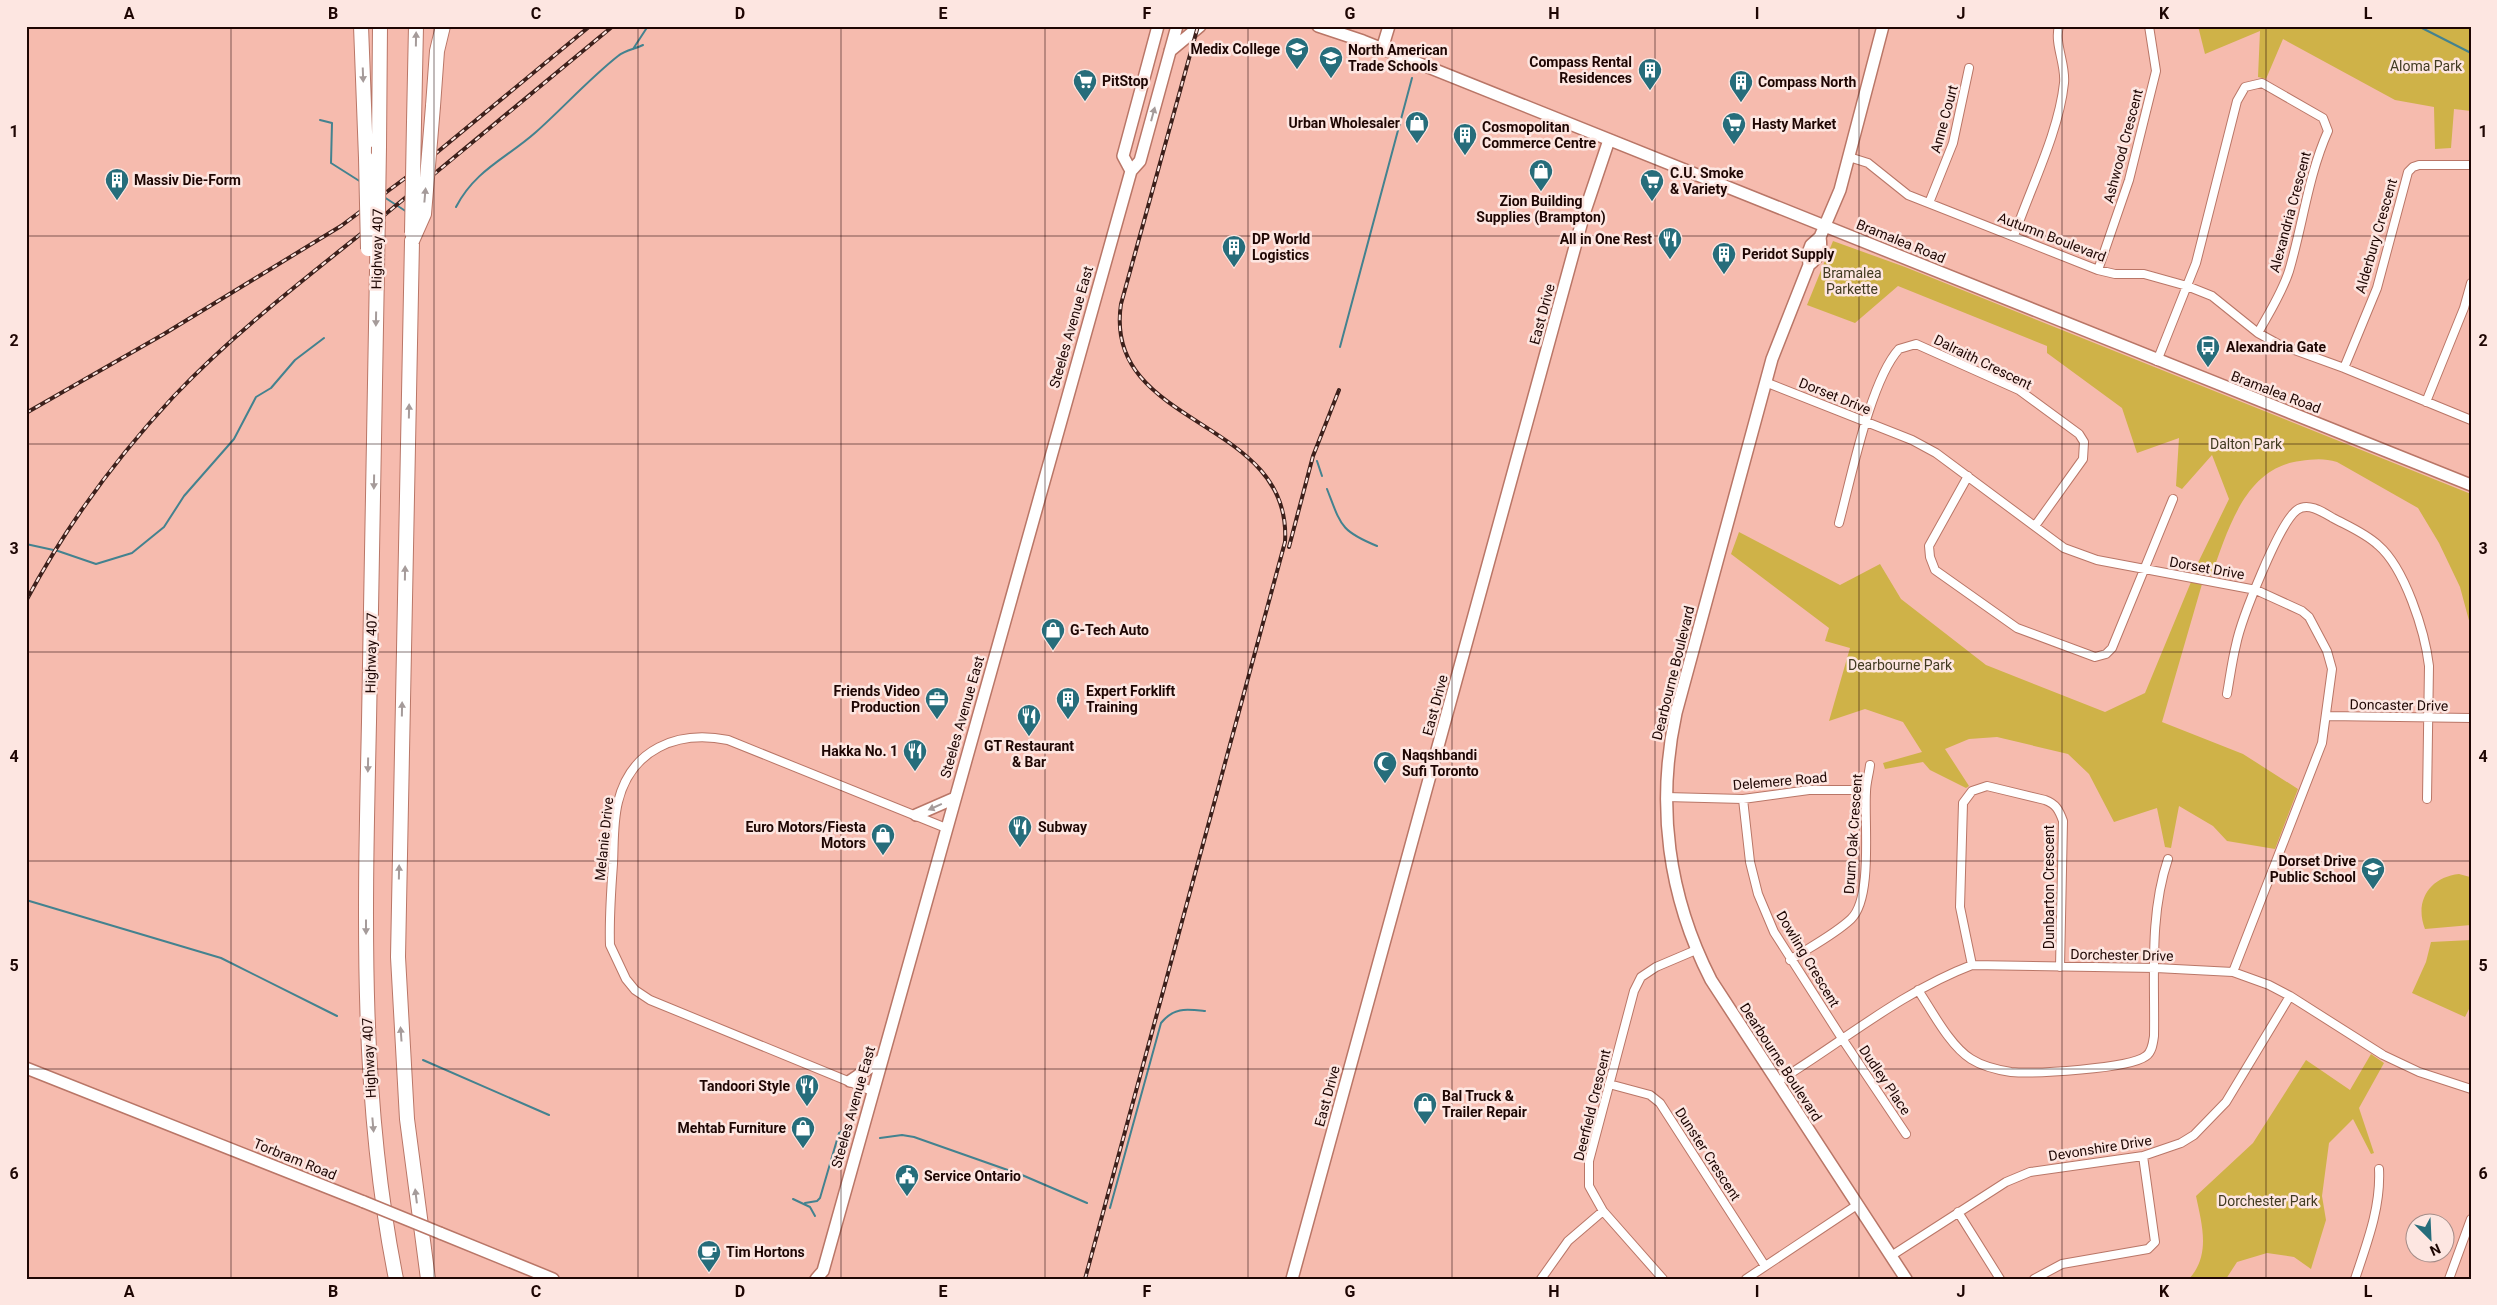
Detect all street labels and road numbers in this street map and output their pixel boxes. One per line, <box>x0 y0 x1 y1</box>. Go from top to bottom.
street label: Anne Court <box>1927 83 1961 155</box>
street label: Ashwood Crescent <box>2100 87 2146 205</box>
street label: Alexandria Crescent <box>2266 149 2314 274</box>
street label: Alderbury Crescent <box>2352 176 2400 295</box>
street label: Highway 407 <box>368 208 386 289</box>
street label: Autumn Boulevard <box>1996 209 2108 265</box>
street label: Bramalea Road <box>1854 216 1948 266</box>
street label: Steeles Avenue East <box>1046 264 1096 390</box>
street label: East Drive <box>1526 282 1558 346</box>
street label: Dalraith Crescent <box>1931 331 2035 393</box>
street label: Bramalea Road <box>2229 368 2323 416</box>
street label: Dorset Drive <box>1797 374 1873 418</box>
street label: Dorset Drive <box>2168 554 2246 582</box>
street label: Dearbourne Boulevard <box>1649 604 1697 742</box>
street label: Highway 407 <box>362 612 380 693</box>
street label: Steeles Avenue East <box>937 654 987 780</box>
street label: East Drive <box>1419 673 1451 737</box>
street label: Doncaster Drive <box>2349 696 2449 714</box>
street label: Delemere Road <box>1732 769 1828 793</box>
street label: Drum Oak Crescent <box>1841 773 1865 895</box>
street label: Melanie Drive <box>592 796 616 882</box>
street label: Dunbarton Crescent <box>2041 824 2057 949</box>
street label: Dowling Crescent <box>1773 908 1843 1010</box>
street label: Dorchester Drive <box>2070 946 2174 964</box>
street label: Dearbourne Boulevard <box>1737 1000 1825 1124</box>
street label: Highway 407 <box>359 1017 379 1099</box>
street label: Dudley Place <box>1856 1042 1914 1118</box>
street label: Steeles Avenue East <box>828 1044 878 1170</box>
street label: Deerfield Crescent <box>1570 1047 1614 1162</box>
street label: East Drive <box>1311 1064 1343 1128</box>
street label: Dunster Crescent <box>1672 1105 1744 1204</box>
street label: Devonshire Drive <box>2047 1132 2153 1164</box>
street label: Torbram Road <box>251 1135 339 1183</box>

